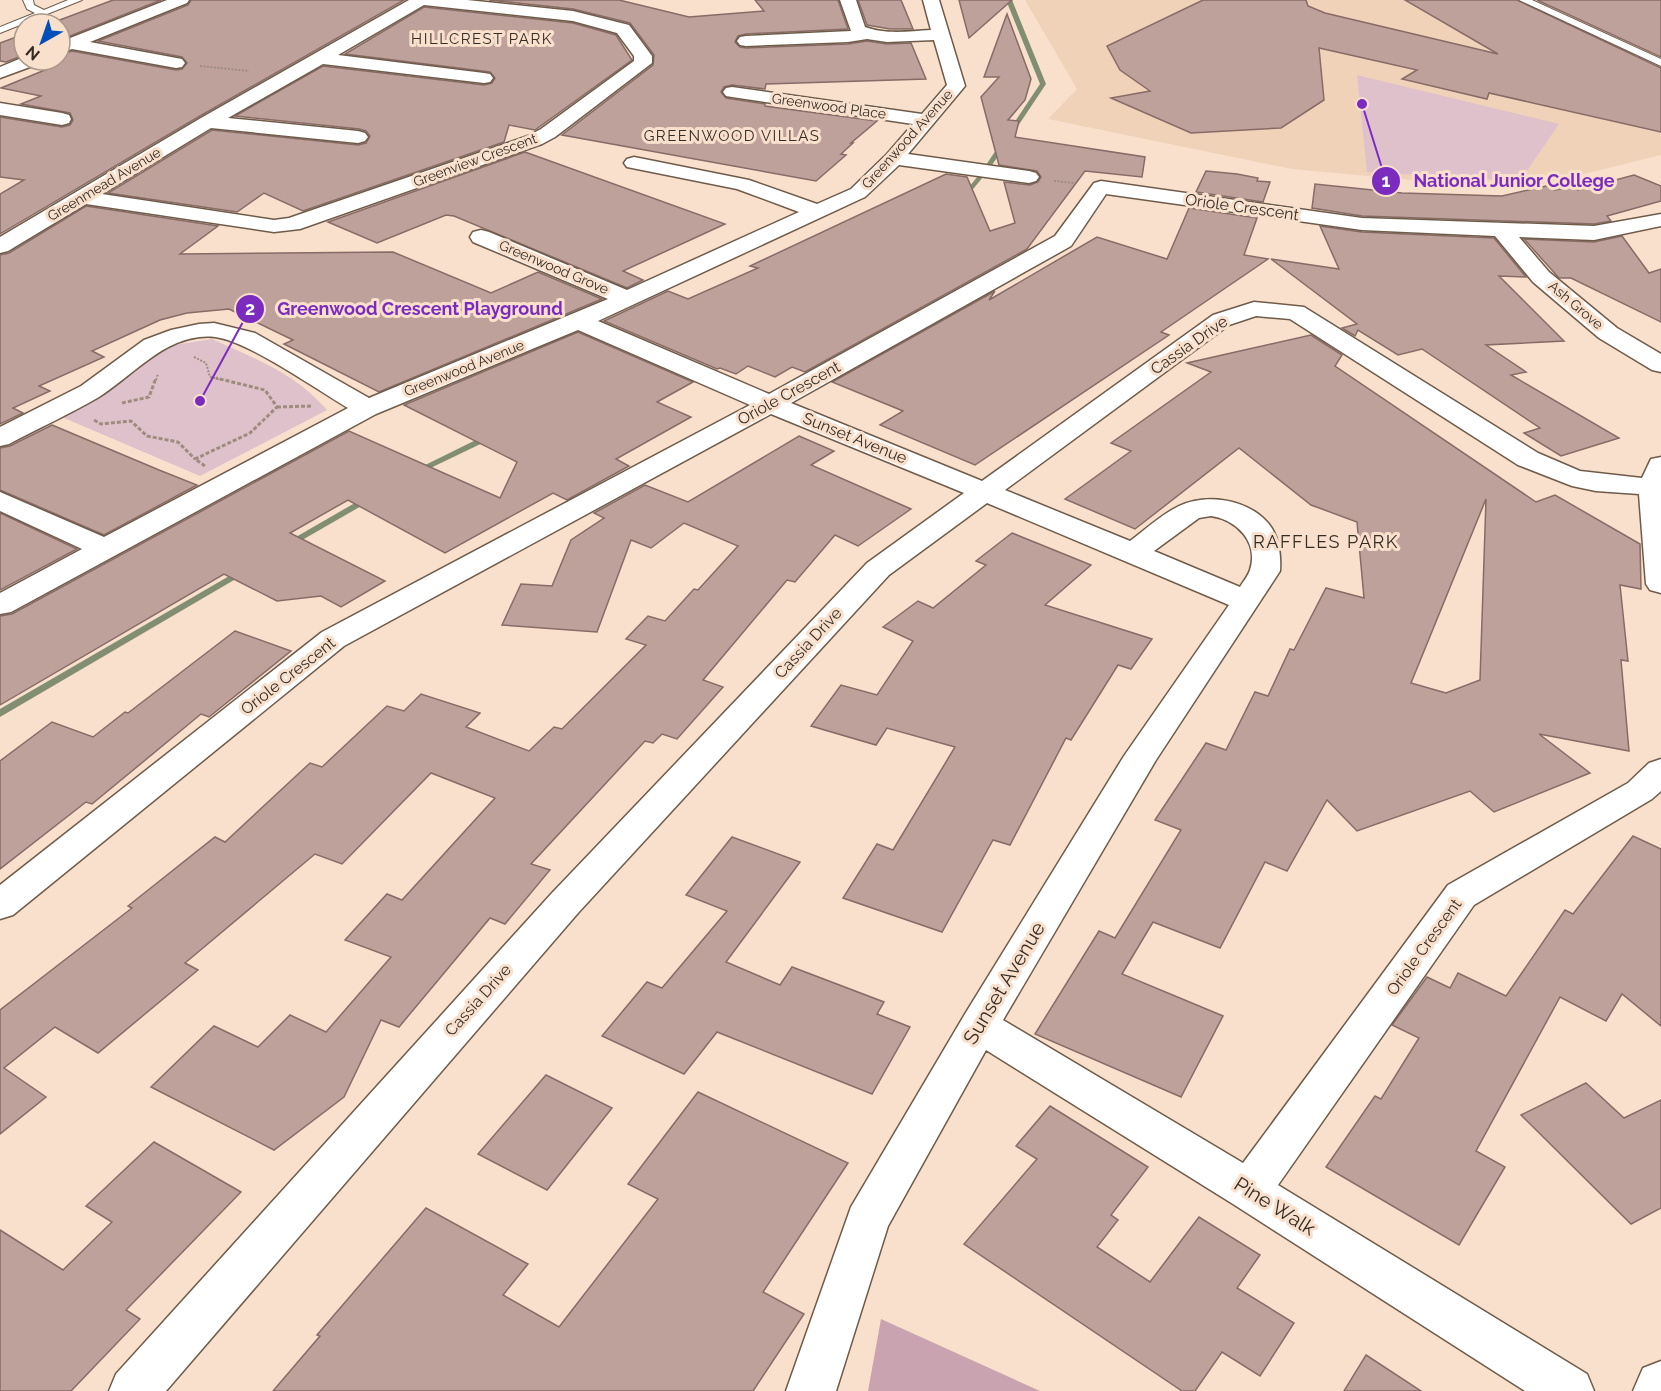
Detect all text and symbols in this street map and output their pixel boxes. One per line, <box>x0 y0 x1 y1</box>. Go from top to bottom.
north arrow <box>12 12 72 72</box>
district label: HILLCREST PARK <box>411 30 553 48</box>
text: N <box>22 42 43 64</box>
street label: Greenwood Avenue <box>858 86 956 192</box>
street label: Greenwood Place <box>771 90 887 122</box>
district label: GREENWOOD VILLAS <box>644 127 820 145</box>
street label: Greenview Crescent <box>411 130 539 190</box>
street label: Greenmead Avenue <box>45 144 163 224</box>
callout: National Junior College <box>1371 163 1627 199</box>
text: 1 <box>1382 170 1391 191</box>
text: National Junior College <box>1413 170 1615 191</box>
street label: Oriole Crescent <box>1184 190 1301 224</box>
street label: Greenwood Grove <box>497 237 611 297</box>
street label: Ash Grove <box>1546 278 1606 332</box>
callout: Greenwood Crescent Playground <box>235 291 575 327</box>
text: 2 <box>245 298 255 319</box>
text: Greenwood Crescent Playground <box>277 298 563 319</box>
street label: Cassia Drive <box>1147 312 1231 378</box>
street label: Greenwood Avenue <box>402 337 526 399</box>
street label: Oriole Crescent <box>734 357 844 429</box>
street label: Sunset Avenue <box>800 408 910 468</box>
district label: RAFFLES PARK <box>1253 531 1399 552</box>
street label: Cassia Drive <box>770 604 846 682</box>
street label: Oriole Crescent <box>237 633 339 719</box>
street label: Oriole Crescent <box>1383 895 1466 999</box>
street label: Sunset Avenue <box>958 917 1050 1048</box>
street label: Cassia Drive <box>441 960 515 1040</box>
street label: Pine Walk <box>1230 1172 1320 1241</box>

